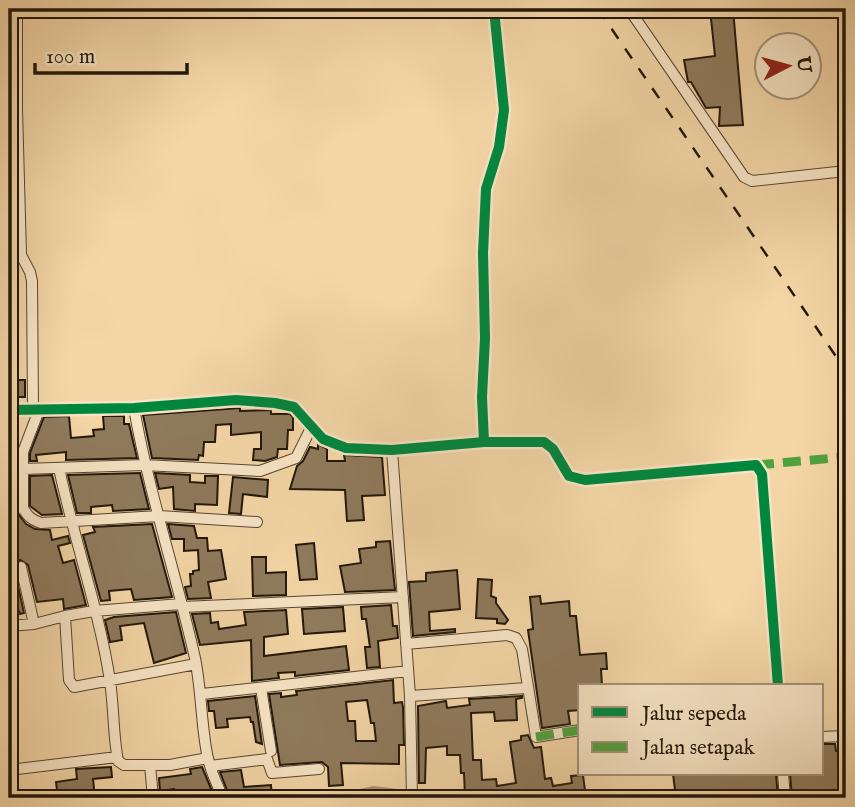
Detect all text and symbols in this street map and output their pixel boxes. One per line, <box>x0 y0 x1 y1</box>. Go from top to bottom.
scale bar <box>35 32 187 76</box>
north arrow <box>754 32 824 102</box>
text: 100 m <box>46 44 95 71</box>
text: U <box>790 54 816 75</box>
legend <box>578 684 824 776</box>
text: Jalur sepeda <box>640 701 747 728</box>
text: Jalan setapak <box>640 735 755 762</box>

